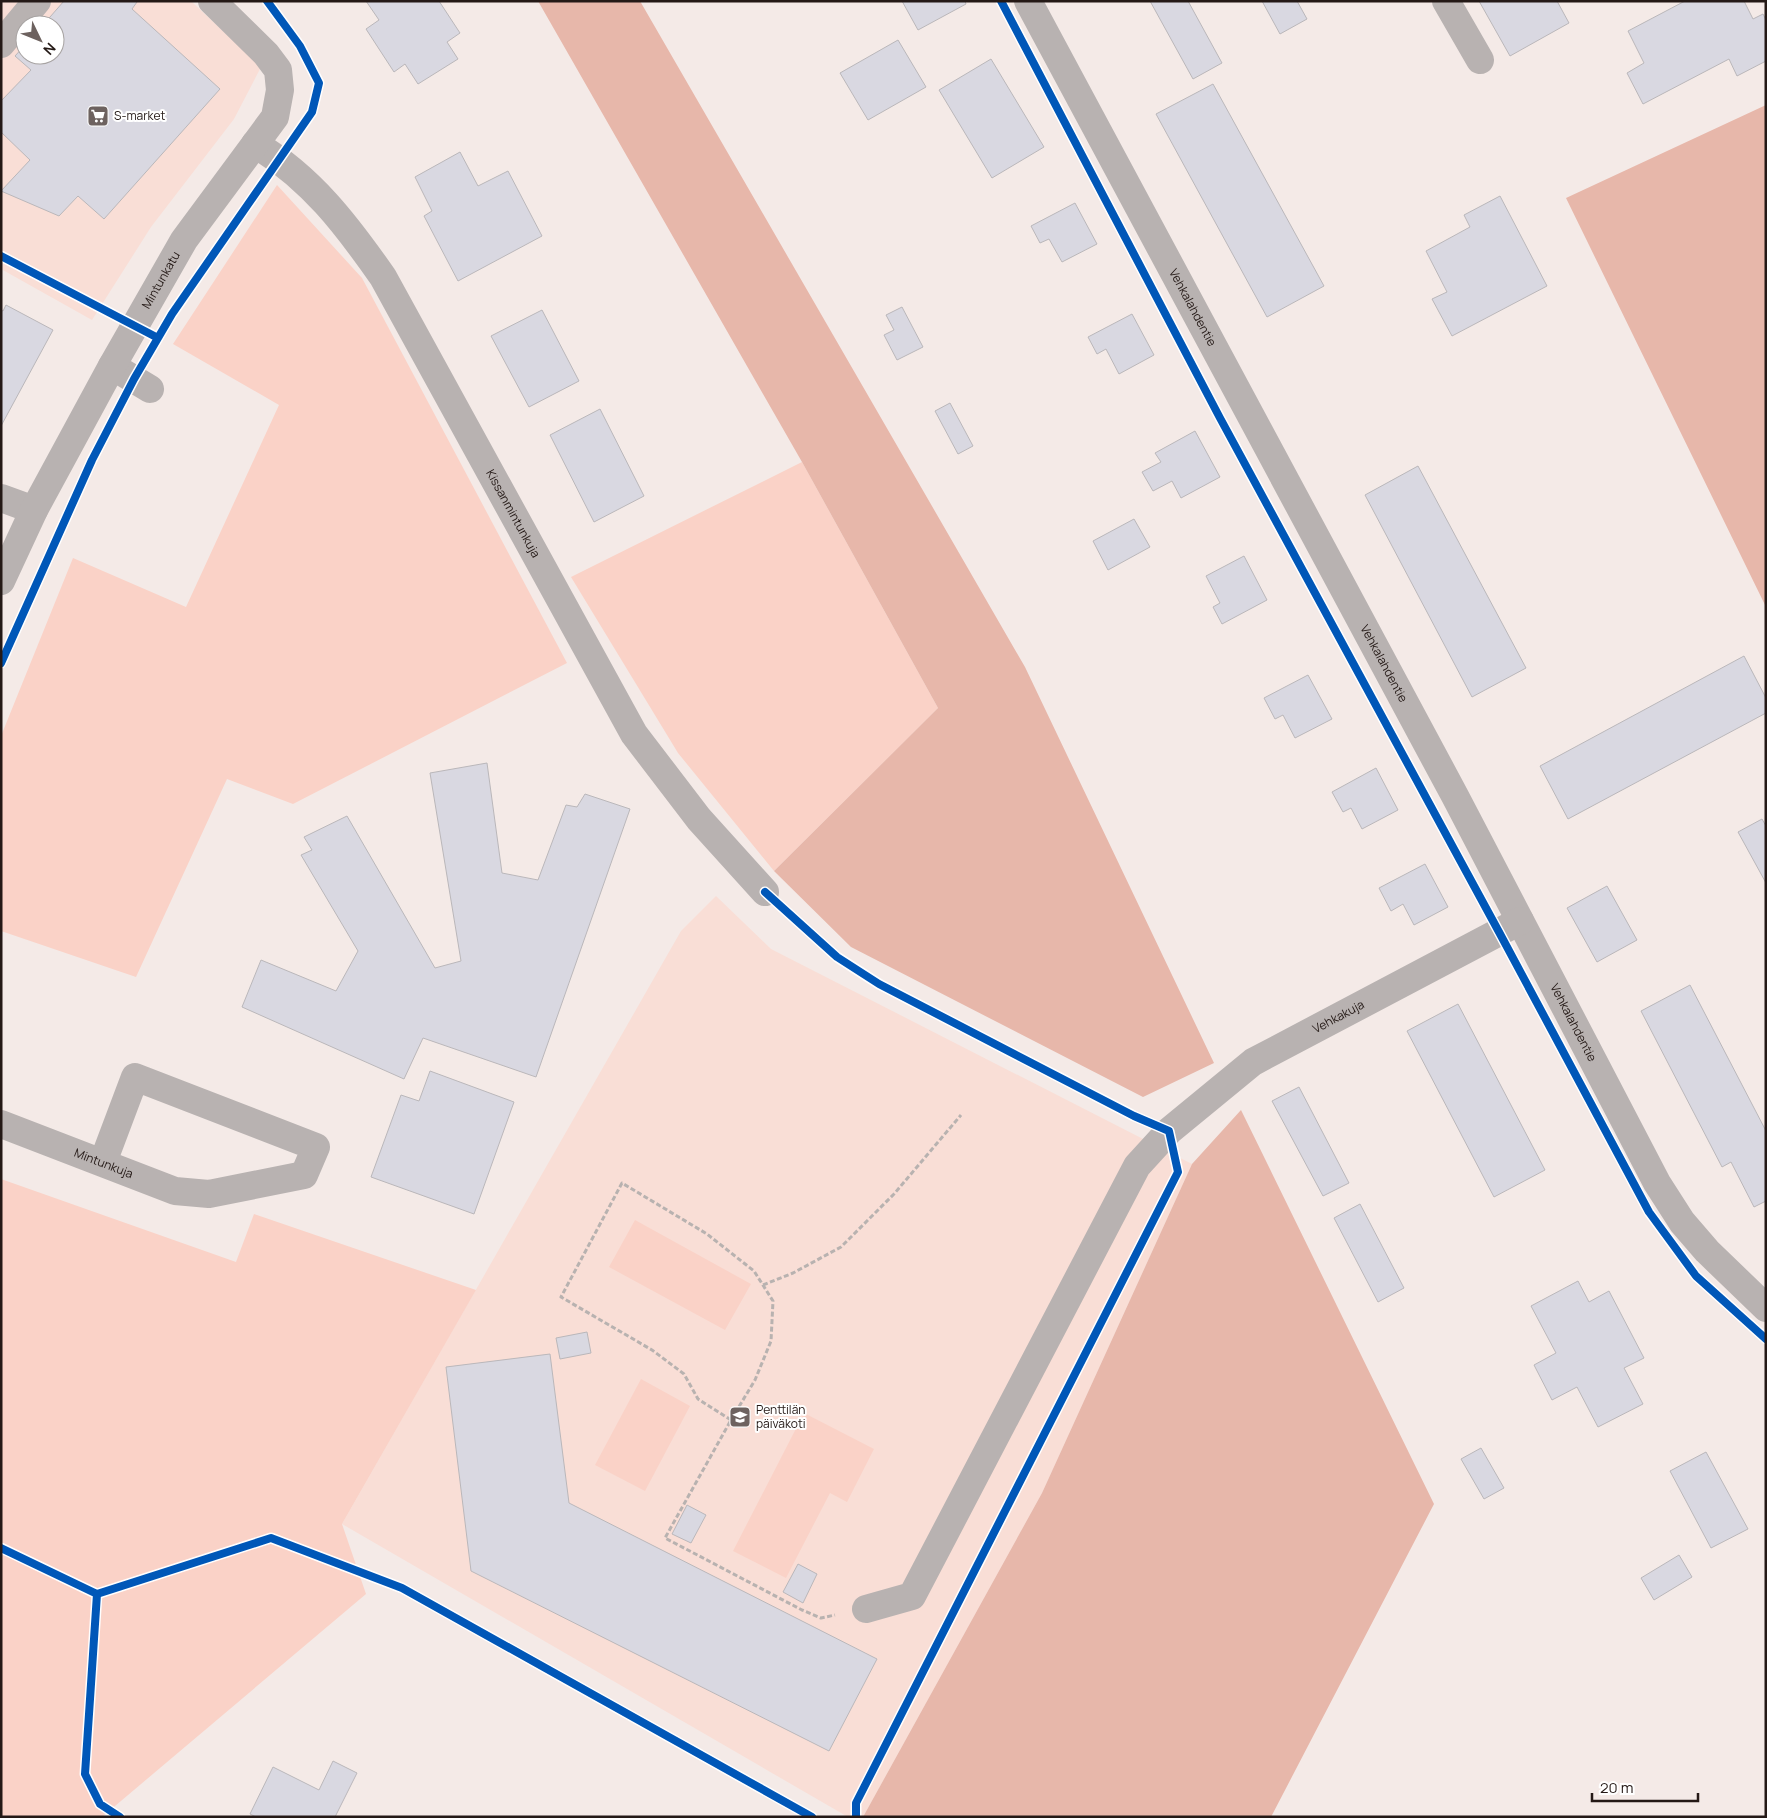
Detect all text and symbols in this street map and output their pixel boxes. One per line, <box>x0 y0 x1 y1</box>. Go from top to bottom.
north arrow <box>15 15 65 65</box>
text: N <box>39 39 60 59</box>
supermarket icon: S-market <box>86 104 110 128</box>
place label: S-market <box>114 107 165 124</box>
street label: Mintunkatu <box>137 248 184 312</box>
street label: Vehkalahdentie <box>1165 266 1221 349</box>
street label: Kissanmintunkuja <box>482 466 545 561</box>
street label: Vehkalahdentie <box>1357 621 1412 705</box>
street label: Vehkalahdentie <box>1546 980 1601 1064</box>
street label: Vehkakuja <box>1310 996 1367 1037</box>
street label: Mintunkuja <box>72 1144 136 1182</box>
place label: Penttilän päiväkoti <box>756 1401 806 1432</box>
school or university icon: Penttilän päiväkoti <box>728 1405 752 1429</box>
scale bar <box>1592 1770 1698 1802</box>
text: 20 m <box>1600 1777 1633 1798</box>

